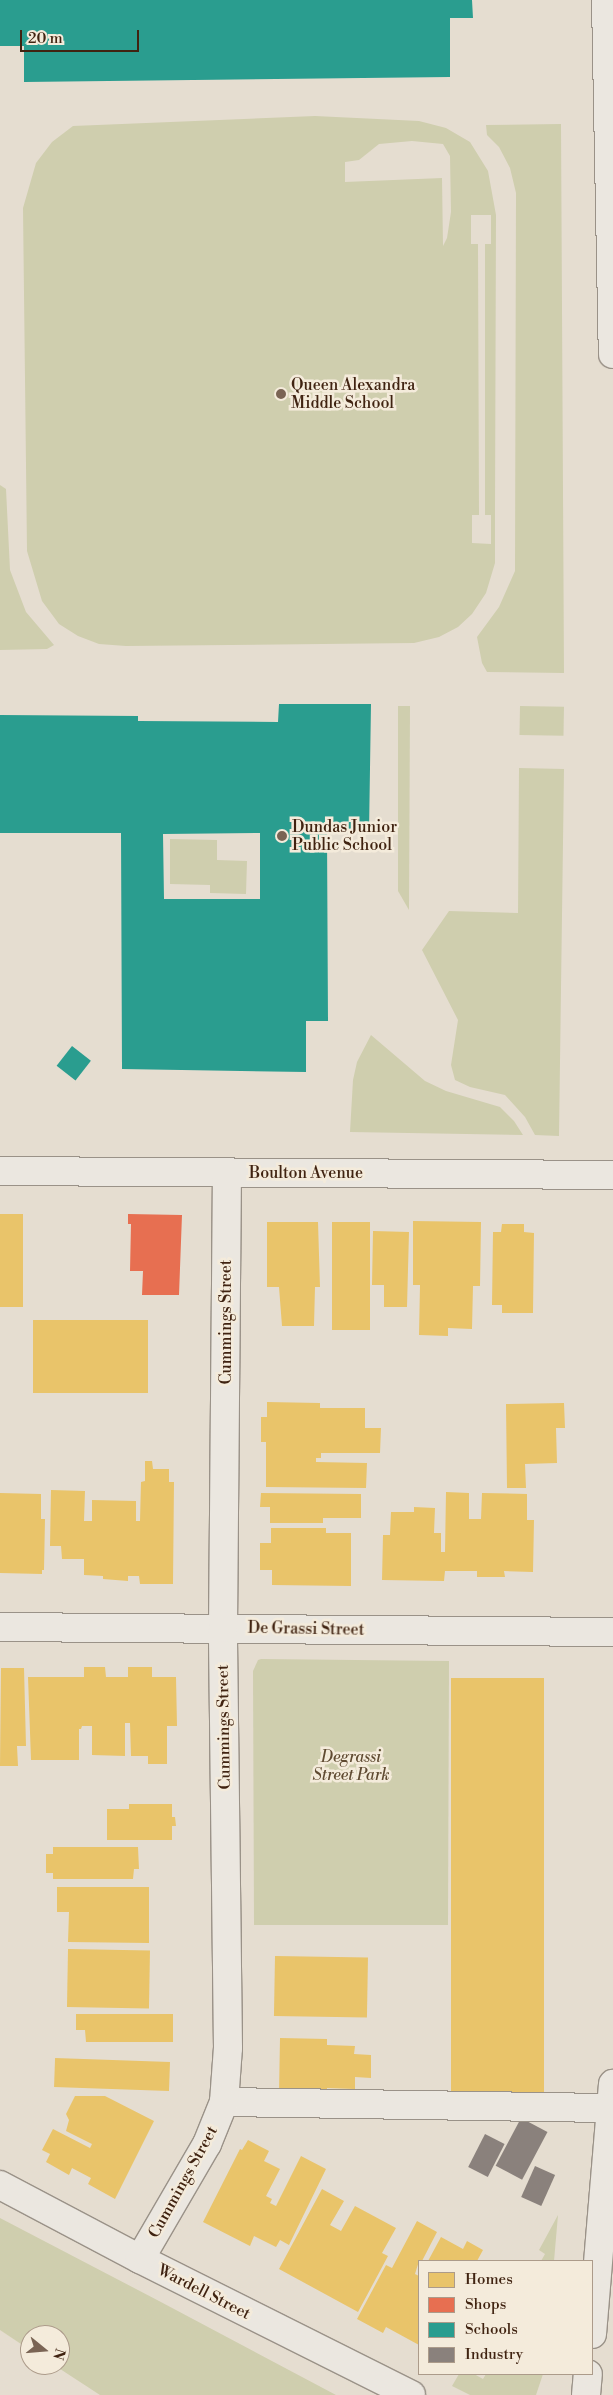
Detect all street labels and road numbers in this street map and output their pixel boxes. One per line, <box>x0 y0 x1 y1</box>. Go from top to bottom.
street label: Boulton Avenue <box>249 1163 363 1183</box>
street label: Cummings Street <box>216 1259 236 1385</box>
street label: De Grassi Street <box>248 1618 364 1640</box>
street label: Cummings Street <box>213 1664 235 1790</box>
street label: Cummings Street <box>144 2123 222 2241</box>
street label: Wardell Street <box>154 2260 254 2324</box>

